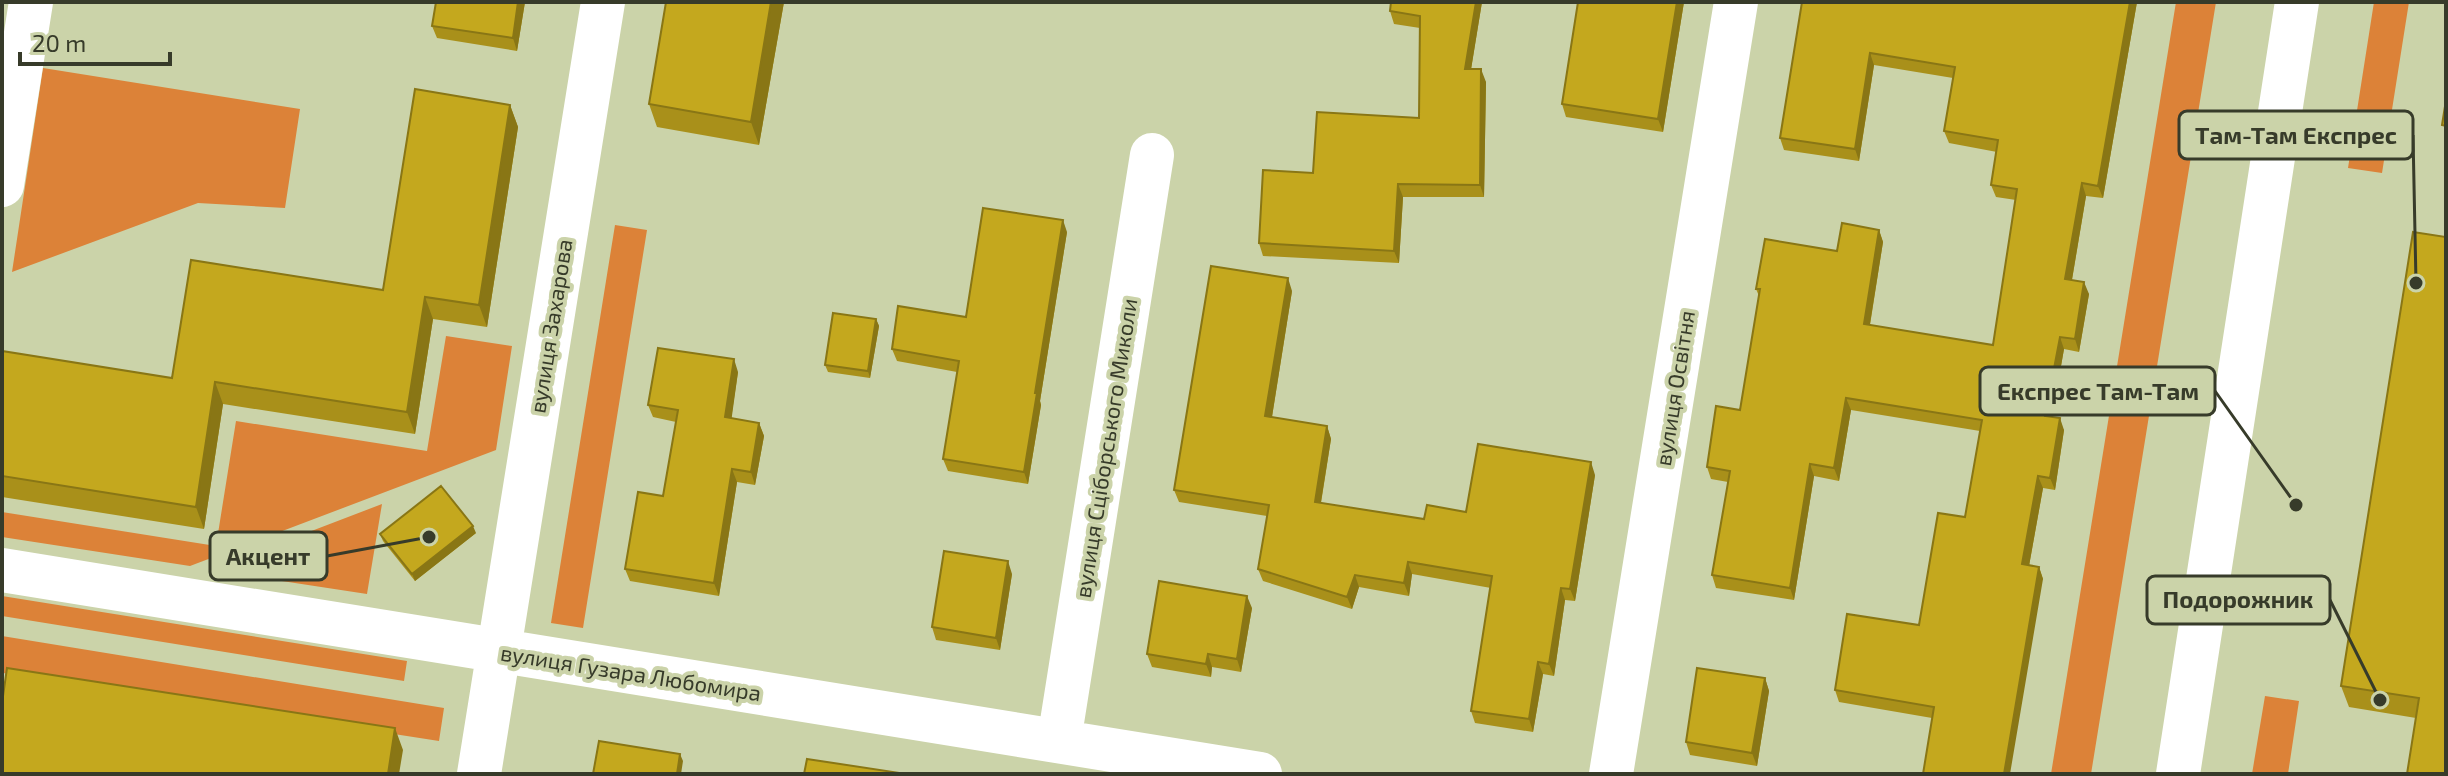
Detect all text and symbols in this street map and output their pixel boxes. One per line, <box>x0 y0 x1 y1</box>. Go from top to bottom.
scale bar <box>20 16 170 66</box>
text: 20 m <box>32 28 86 57</box>
callout: Там-Там Експрес <box>2179 111 2413 159</box>
text: Там-Там Експрес <box>2195 120 2397 149</box>
street label: вулиця Захарова <box>523 237 578 415</box>
street label: вулиця Сціборського Миколи <box>1068 296 1143 600</box>
street label: вулиця Освітня <box>1649 308 1700 468</box>
callout: Експрес Там-Там <box>1980 367 2215 415</box>
text: Експрес Там-Там <box>1997 376 2199 405</box>
callout: Акцент <box>210 532 327 580</box>
text: Акцент <box>226 541 310 570</box>
callout: Подорожник <box>2147 576 2330 624</box>
text: Подорожник <box>2163 584 2314 613</box>
street label: вулиця Гузара Любомира <box>499 639 763 706</box>

